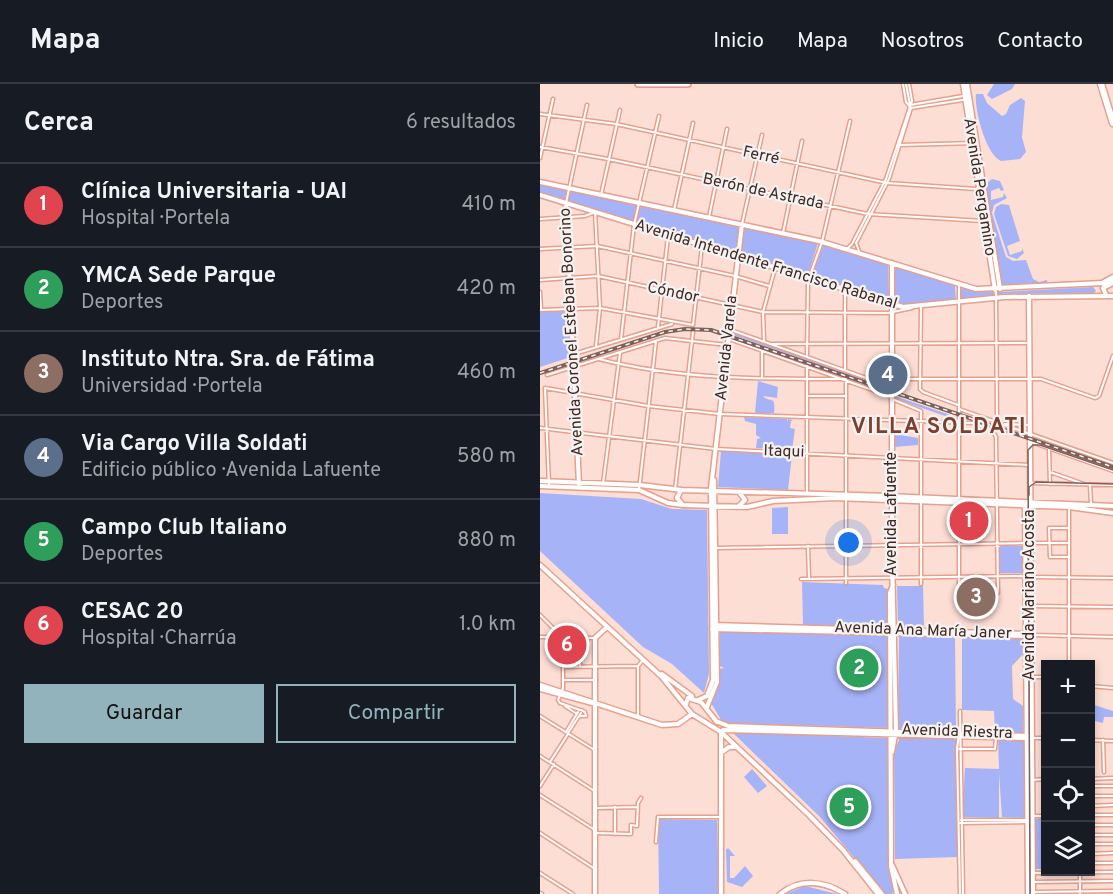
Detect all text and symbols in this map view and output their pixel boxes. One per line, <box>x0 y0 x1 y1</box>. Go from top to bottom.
text: Mapa <box>30 23 100 59</box>
text: Inicio <box>713 28 764 55</box>
text: Mapa <box>797 28 848 55</box>
text: Nosotros <box>881 28 964 55</box>
text: Contacto <box>997 28 1083 55</box>
text: Cerca <box>24 107 94 140</box>
text: 6 resultados <box>406 110 516 136</box>
street label: Avenida Pergamino <box>958 117 1000 257</box>
street label: Ferré <box>741 142 781 170</box>
street label: Berón de Astrada <box>701 169 825 215</box>
text: Clínica Universitaria - UAI <box>81 179 347 206</box>
text: 1 <box>40 192 48 218</box>
text: 410 m <box>462 192 516 218</box>
text: Hospital · Portela <box>81 206 230 232</box>
street label: Avenida Coronel Esteban Bonorino <box>556 207 588 457</box>
street label: Avenida Intendente Francisco Rabanal <box>632 215 900 315</box>
text: YMCA Sede Parque <box>81 263 276 290</box>
text: 2 <box>37 276 50 302</box>
text: 420 m <box>457 276 516 302</box>
street label: Cóndor <box>645 278 701 308</box>
text: Deportes <box>81 290 163 316</box>
street label: Avenida Varela <box>712 294 742 402</box>
text: Instituto Ntra. Sra. de Fátima <box>81 347 375 374</box>
pin: 4 <box>868 352 908 398</box>
text: 3 <box>38 360 50 386</box>
text: 460 m <box>457 360 516 386</box>
text: Universidad · Portela <box>81 374 263 400</box>
district label: VILLA SOLDATI <box>851 414 1027 441</box>
text: Via Cargo Villa Soldati <box>81 431 307 458</box>
street label: Itaqui <box>763 441 805 463</box>
text: 4 <box>37 444 50 470</box>
text: 580 m <box>457 444 516 470</box>
street label: Avenida Lafuente <box>882 452 902 576</box>
text: Edificio público · Avenida Lafuente <box>81 458 381 484</box>
pin: 1 <box>950 498 988 544</box>
street label: Avenida Mariano Acosta <box>1020 509 1040 681</box>
text: Campo Club Italiano <box>81 515 287 542</box>
text: 5 <box>37 528 50 554</box>
text: 880 m <box>457 528 516 554</box>
your location <box>834 528 863 557</box>
text: Deportes <box>81 542 163 568</box>
pin: 3 <box>956 574 996 620</box>
text: CESAC 20 <box>81 599 184 626</box>
text: 6 <box>37 612 50 638</box>
text: 1.0 km <box>459 612 516 638</box>
street label: Avenida Ana María Janer <box>834 618 1012 644</box>
pin: 6 <box>548 622 586 668</box>
text: Hospital · Charrúa <box>81 626 236 652</box>
pin: 2 <box>840 646 878 690</box>
map controls <box>1041 660 1095 876</box>
button: + <box>1041 660 1095 714</box>
button: Guardar <box>24 684 264 743</box>
button: Compartir <box>276 684 516 743</box>
button: − <box>1041 714 1095 768</box>
street label: Avenida Riestra <box>901 720 1013 744</box>
button: locate <box>1041 768 1095 822</box>
pin: 5 <box>830 784 868 830</box>
button: layers <box>1041 822 1095 876</box>

